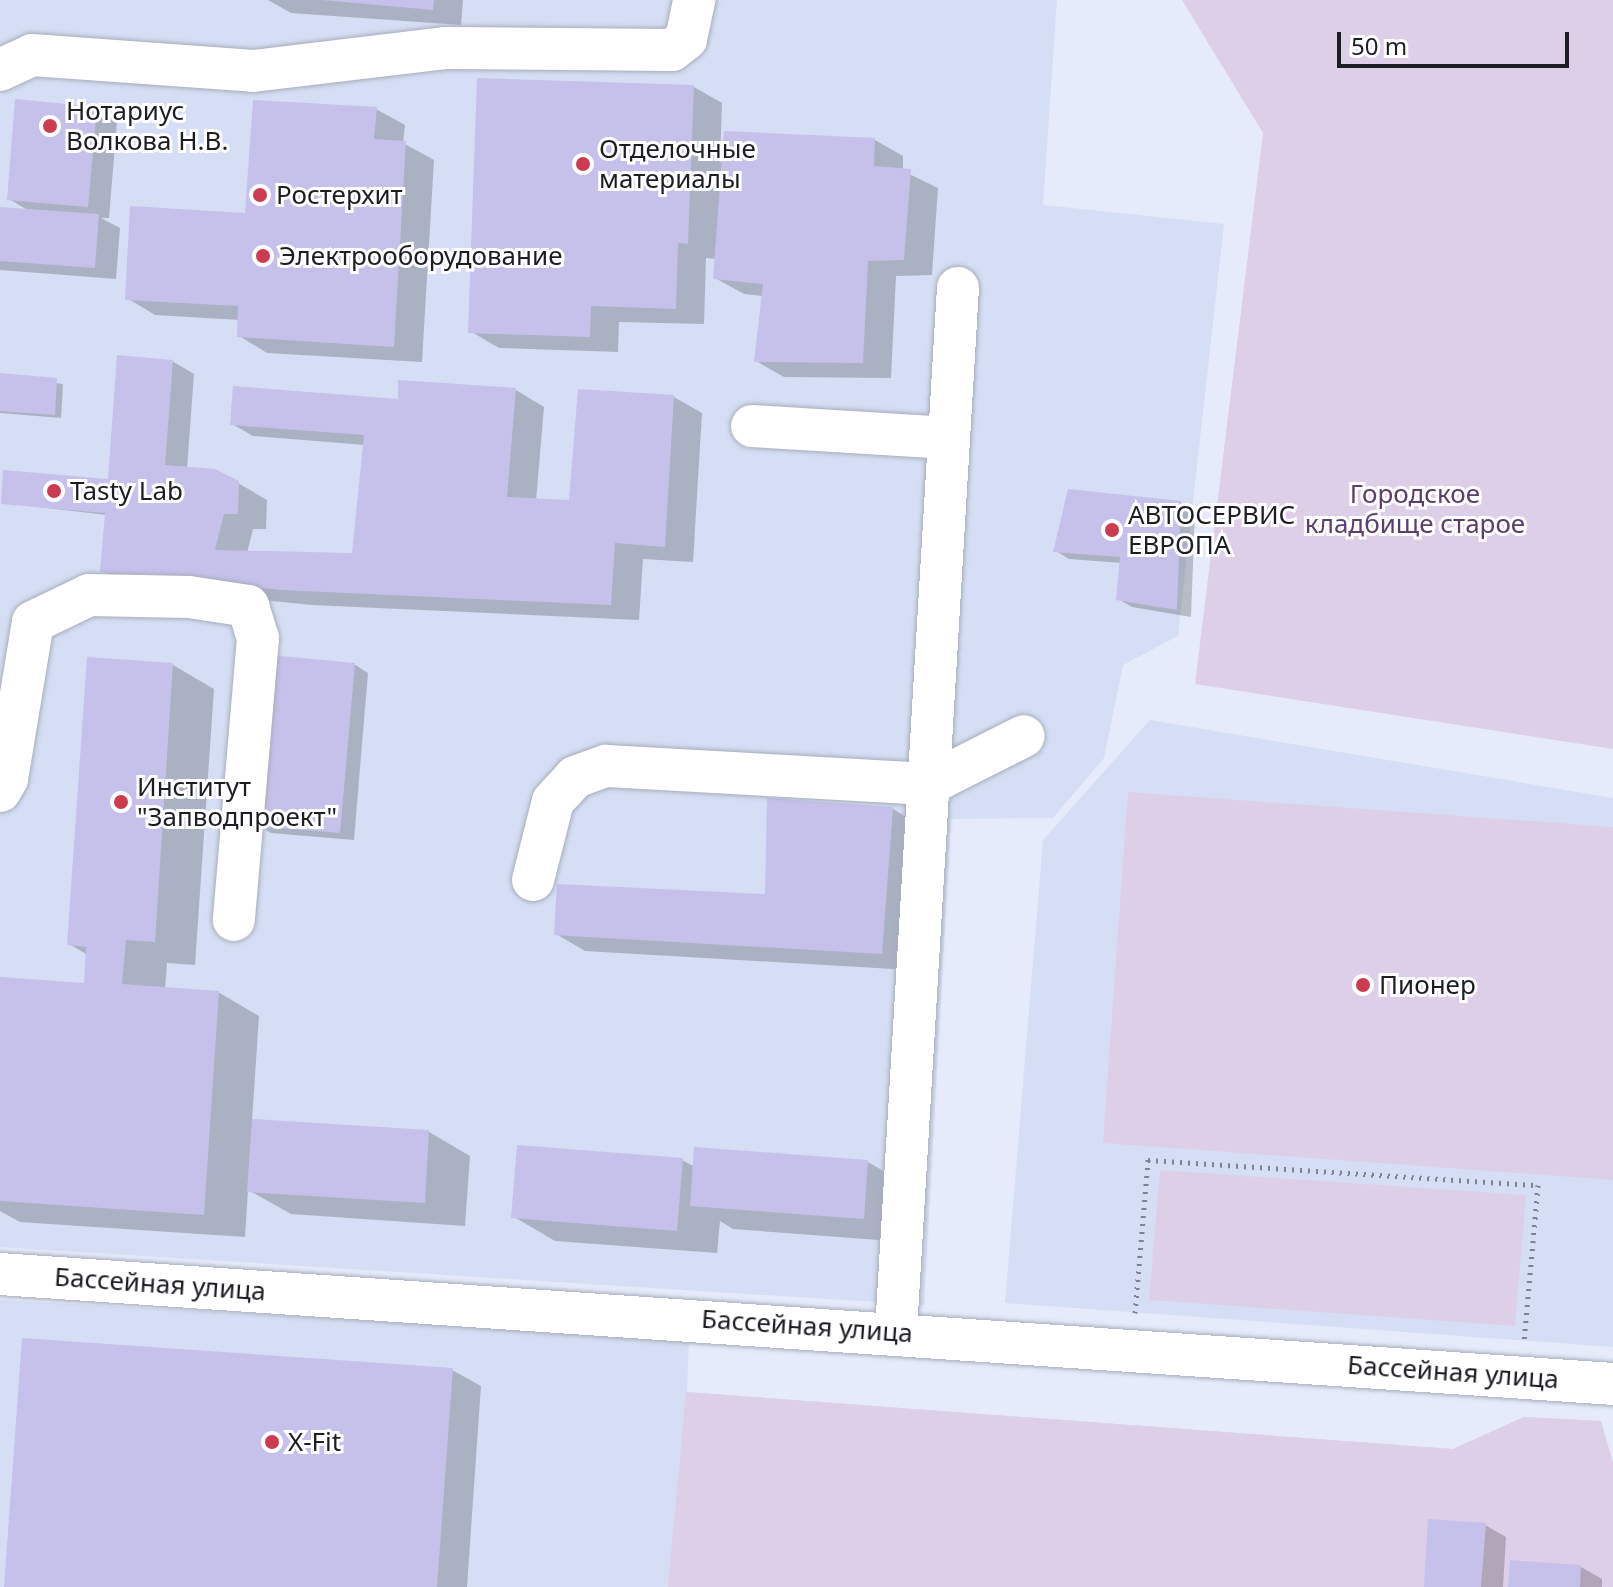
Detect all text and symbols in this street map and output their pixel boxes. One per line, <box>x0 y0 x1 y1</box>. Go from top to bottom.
scale bar <box>1341 16 1573 66</box>
text: 50 m <box>1351 29 1407 62</box>
place label: Нотариус Волкова Н.В. <box>66 95 228 156</box>
marker: Нотариус Волкова Н.В. <box>41 117 59 135</box>
place label: Отделочные материалы <box>599 133 756 194</box>
marker: Отделочные материалы <box>574 155 592 173</box>
place label: Ростерхит <box>276 179 403 211</box>
marker: Ростерхит <box>251 186 269 204</box>
place label: Электрооборудование <box>279 240 562 272</box>
marker: Электрооборудование <box>254 247 272 265</box>
place label: Tasty Lab <box>70 475 183 507</box>
park label: Городское кладбище старое <box>1305 478 1525 540</box>
marker: Tasty Lab <box>45 482 63 500</box>
place label: АВТОСЕРВИС ЕВРОПА <box>1128 499 1295 560</box>
marker: АВТОСЕРВИС ЕВРОПА <box>1103 521 1121 539</box>
place label: Институт "Запводпроект" <box>137 771 337 832</box>
marker: Институт "Запводпроект" <box>112 793 130 811</box>
place label: Пионер <box>1379 969 1476 1001</box>
marker: Пионер <box>1354 976 1372 994</box>
street label: Бассейная улица <box>53 1261 267 1307</box>
street label: Бассейная улица <box>700 1303 914 1349</box>
street label: Бассейная улица <box>1346 1349 1560 1395</box>
place label: X-Fit <box>288 1426 341 1458</box>
marker: X-Fit <box>263 1433 281 1451</box>

